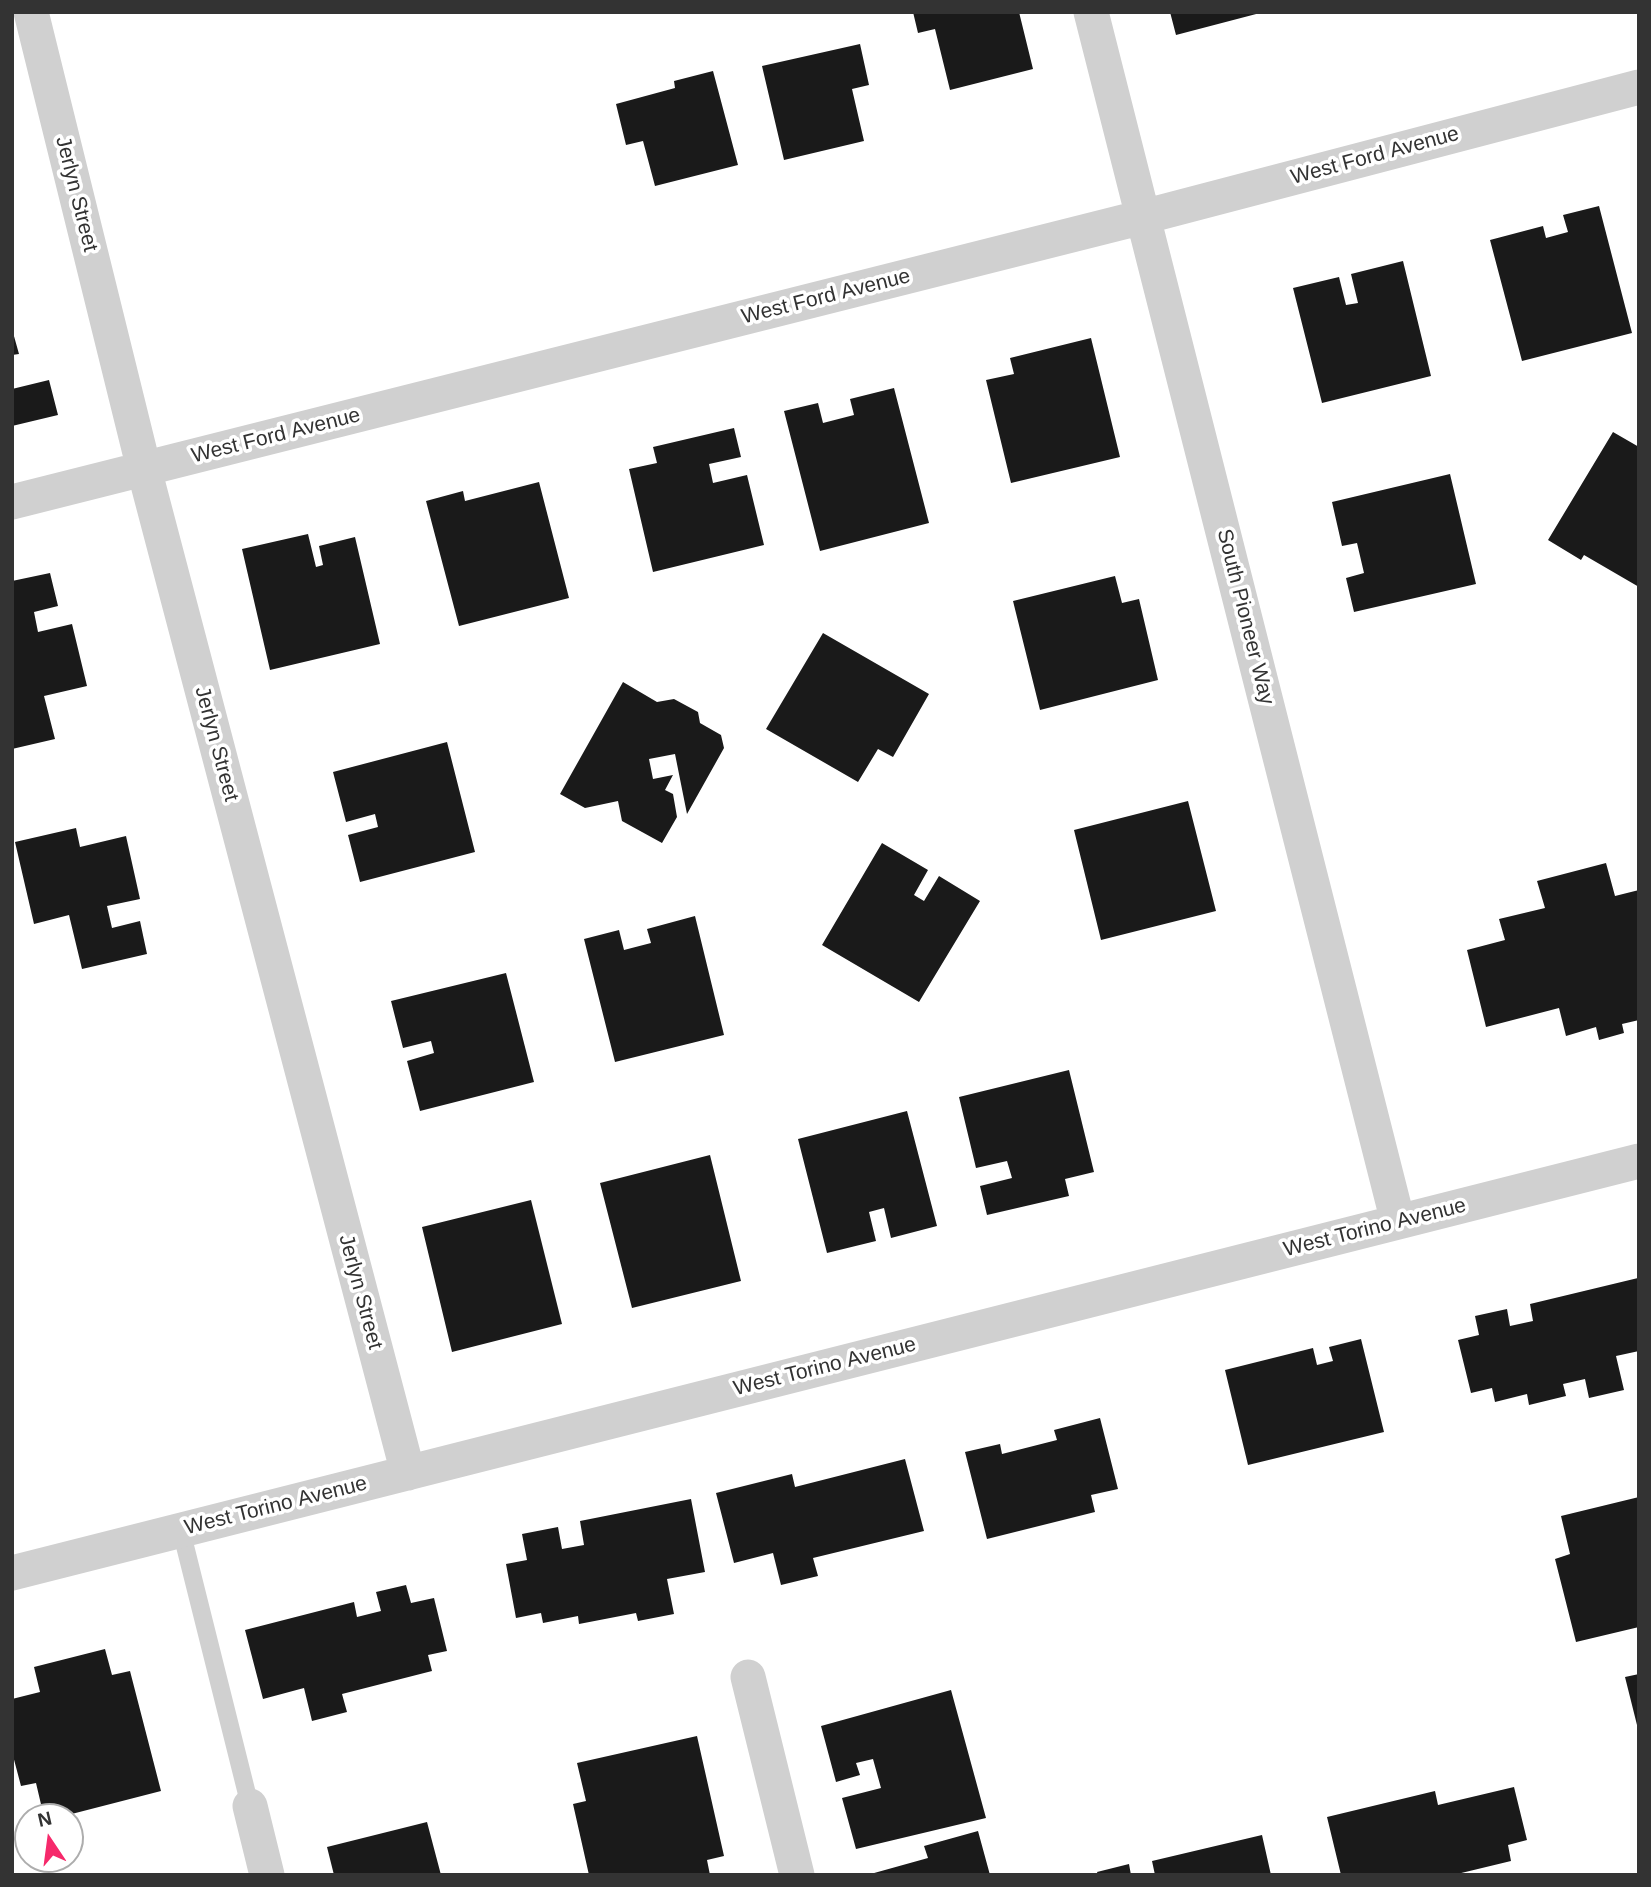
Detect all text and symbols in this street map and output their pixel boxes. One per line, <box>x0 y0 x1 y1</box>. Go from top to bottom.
street label: West Ford Avenue <box>1288 121 1462 191</box>
street label: Jerlyn Street <box>50 134 102 254</box>
street label: West Ford Avenue <box>739 264 913 330</box>
street label: West Ford Avenue <box>189 403 363 469</box>
street label: South Pioneer Way <box>1211 527 1279 707</box>
street label: Jerlyn Street <box>189 684 243 804</box>
street label: West Torino Avenue <box>1281 1193 1469 1263</box>
street label: Jerlyn Street <box>333 1232 387 1352</box>
street label: West Torino Avenue <box>731 1332 919 1402</box>
street label: West Torino Avenue <box>182 1471 370 1541</box>
north arrow <box>14 1803 84 1873</box>
text: N <box>36 1807 54 1831</box>

